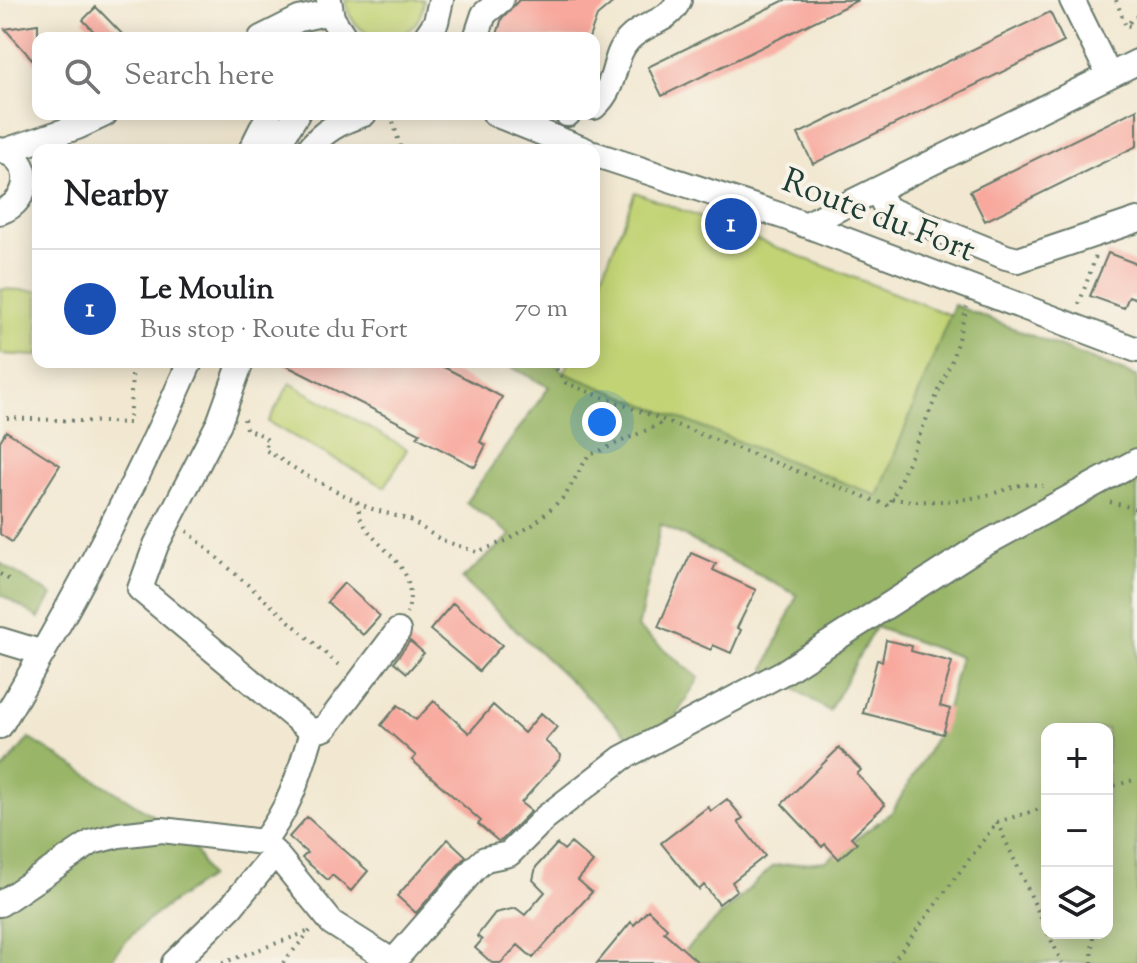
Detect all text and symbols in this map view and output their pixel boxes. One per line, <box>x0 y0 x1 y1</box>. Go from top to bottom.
search box <box>32 32 600 120</box>
icon: search <box>60 54 104 98</box>
text: Search here <box>124 55 274 98</box>
street label: Route du Fort <box>774 158 982 276</box>
text: Nearby <box>64 172 169 221</box>
pin: 1 <box>705 194 757 254</box>
text: Le Moulin <box>140 269 274 312</box>
text: 1 <box>86 291 94 328</box>
text: 70 m <box>515 291 568 328</box>
text: Bus stop · Route du Fort <box>140 312 408 349</box>
your location <box>582 402 622 442</box>
map controls <box>1041 723 1113 939</box>
button: + <box>1041 723 1113 795</box>
button: − <box>1041 795 1113 867</box>
button: layers <box>1041 867 1113 939</box>

